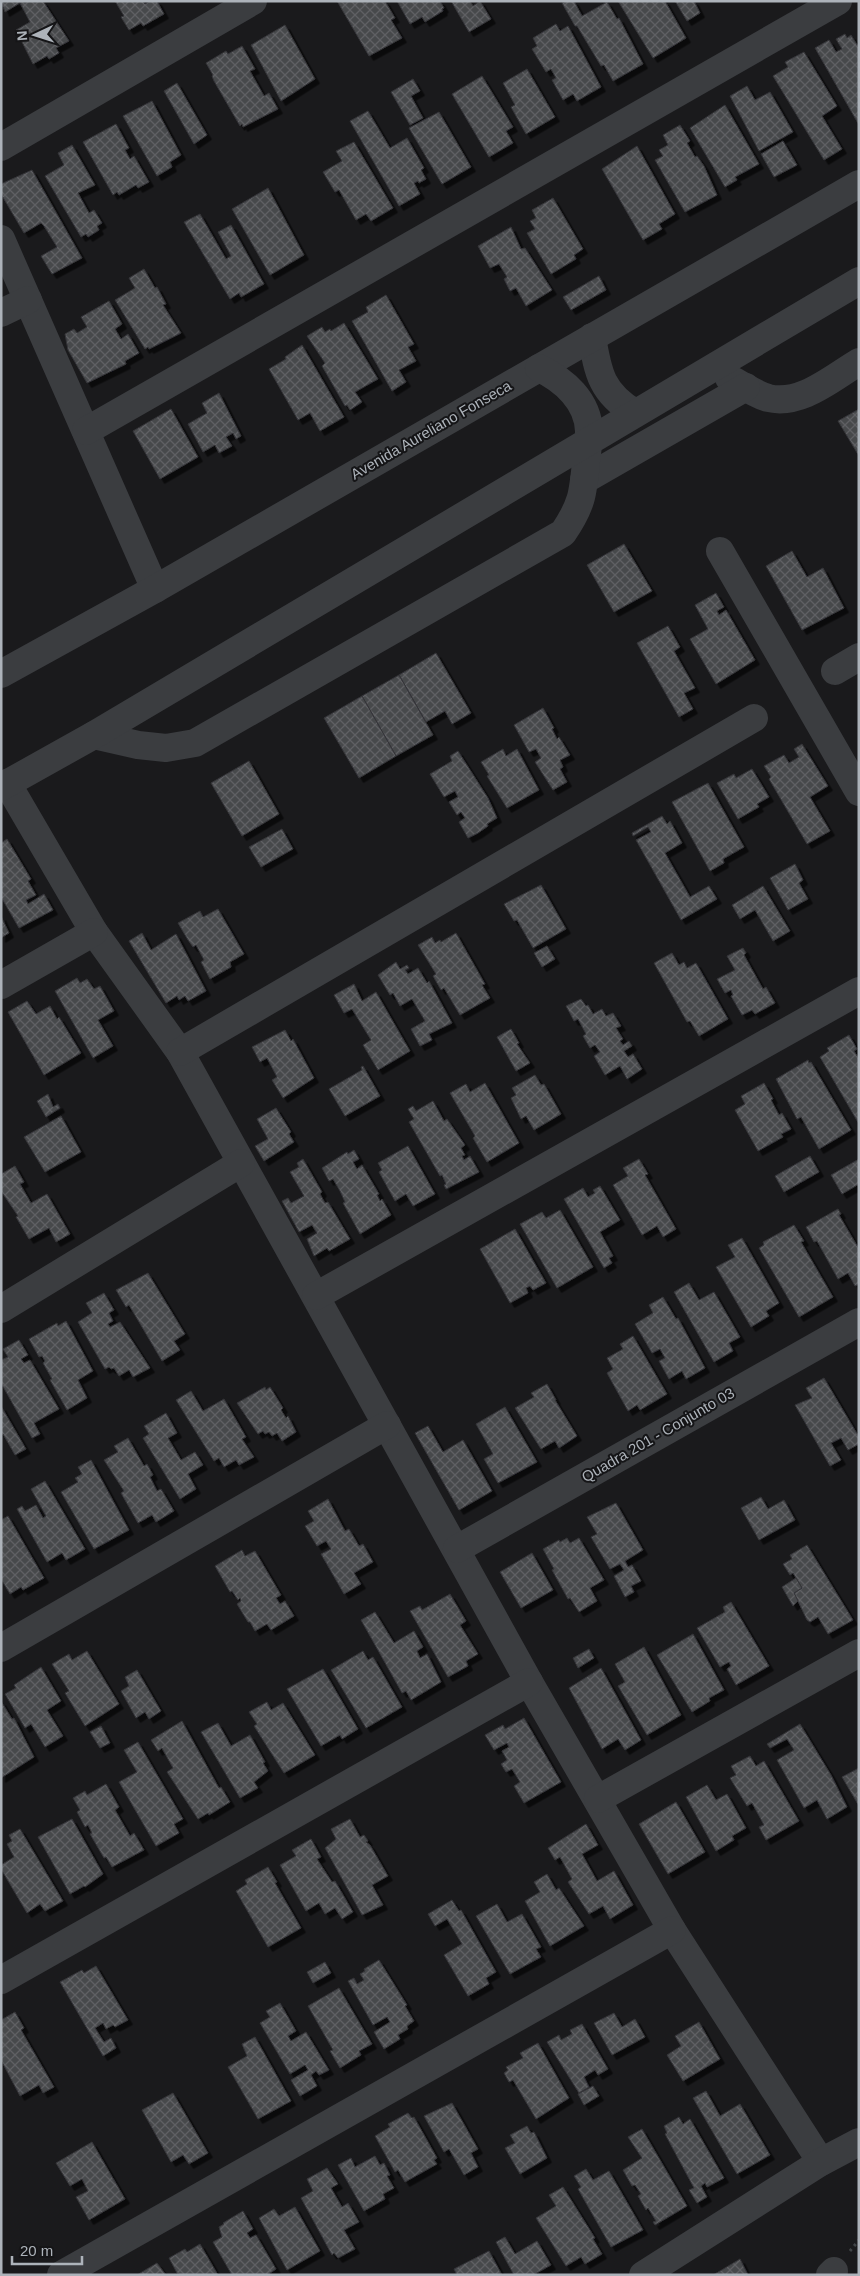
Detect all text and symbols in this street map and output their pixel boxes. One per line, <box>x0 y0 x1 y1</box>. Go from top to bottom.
north arrow <box>10 10 60 60</box>
text: N <box>14 30 30 42</box>
street label: Avenida Aureliano Fonseca <box>348 376 515 483</box>
street label: Quadra 201 - Conjunto 03 <box>578 1384 737 1485</box>
scale bar <box>12 2234 82 2266</box>
text: 20 m <box>20 2242 53 2259</box>

